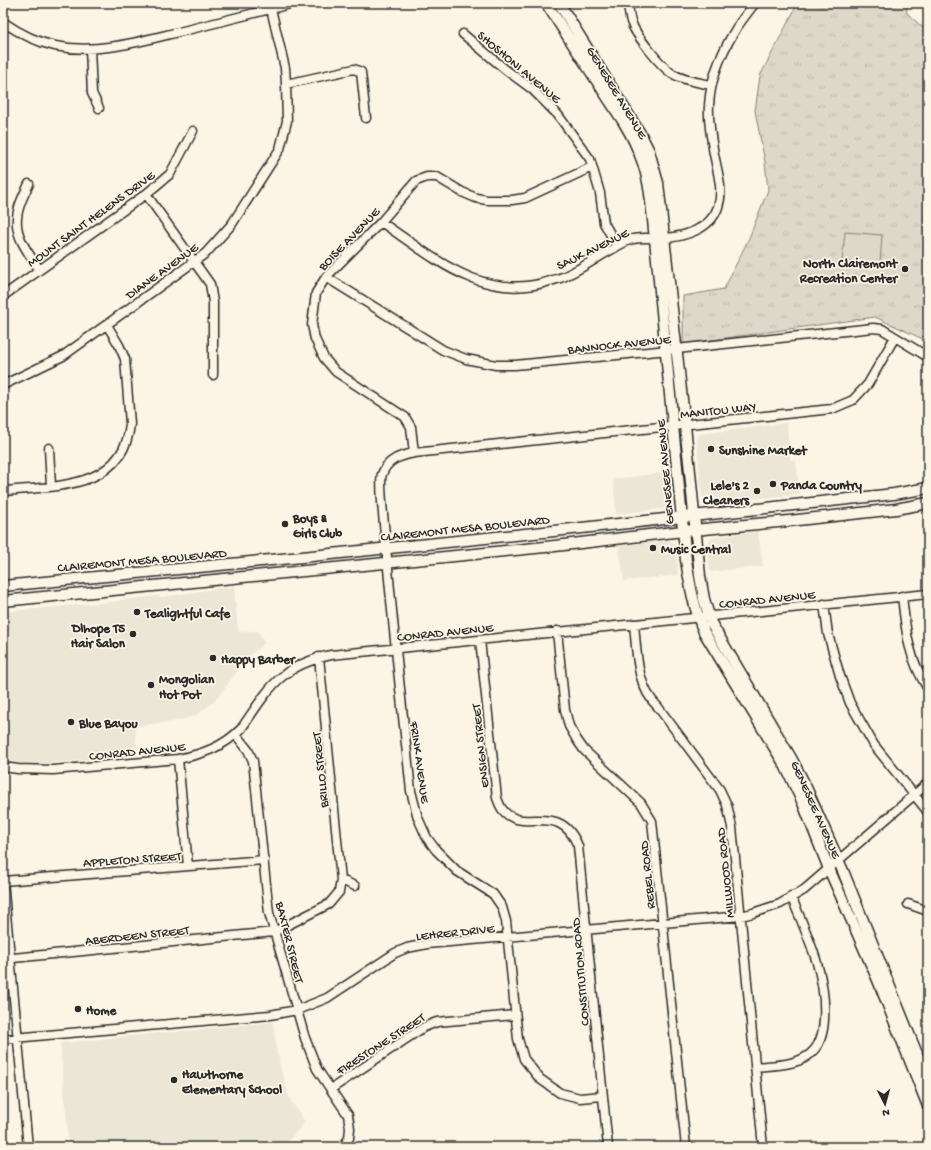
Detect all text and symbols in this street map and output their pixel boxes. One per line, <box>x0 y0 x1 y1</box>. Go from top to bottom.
street label: SHOSHONI AVENUE <box>474 29 564 108</box>
street label: GENESEE AVENUE <box>582 44 650 143</box>
street label: MOUNT SAINT HELENS DRIVE <box>25 168 159 271</box>
street label: BOISE AVENUE <box>315 204 384 275</box>
street label: SAUK AVENUE <box>555 226 632 274</box>
street label: DIANE AVENUE <box>122 240 202 304</box>
place label: North Clairemont Recreation Center <box>799 257 899 287</box>
marker: North Clairemont Recreation Center <box>900 264 910 274</box>
street label: BANNOCK AVENUE <box>566 333 672 358</box>
street label: MANITOU WAY <box>679 400 757 423</box>
street label: GENESEE AVENUE <box>654 418 679 525</box>
marker: Sunshine Market <box>706 444 716 454</box>
place label: Sunshine Market <box>719 444 808 459</box>
place label: Lele's 2 Cleaners <box>702 479 750 509</box>
marker: Panda Country <box>768 479 778 489</box>
place label: Panda Country <box>780 479 862 494</box>
marker: Lele's 2 Cleaners <box>752 486 762 496</box>
place label: Boys & Girls Club <box>292 512 342 542</box>
street label: CLAIREMONT MESA BOULEVARD <box>380 513 551 546</box>
marker: Boys & Girls Club <box>280 519 290 529</box>
marker: Music Central <box>648 543 658 553</box>
place label: Music Central <box>661 543 731 558</box>
street label: CLAIREMONT MESA BOULEVARD <box>57 547 228 576</box>
street label: CONRAD AVENUE <box>718 588 817 613</box>
place label: Tealightful Cafe <box>144 606 232 622</box>
marker: Tealightful Cafe <box>132 607 142 617</box>
street label: CONRAD AVENUE <box>396 621 495 646</box>
place label: Dlhope T5 Hair Salon <box>71 622 126 652</box>
marker: Dlhope T5 Hair Salon <box>128 629 138 639</box>
marker: Happy Barber <box>208 653 218 663</box>
place label: Happy Barber <box>221 653 296 669</box>
place label: Mongolian Hot Pot <box>159 673 215 703</box>
marker: Mongolian Hot Pot <box>146 680 156 690</box>
street label: ENSIGN STREET <box>470 702 493 789</box>
marker: Blue Bayou <box>66 717 76 727</box>
place label: Blue Bayou <box>78 717 138 732</box>
street label: FRINK AVENUE <box>405 720 432 805</box>
street label: BRILLO STREET <box>310 730 333 809</box>
street label: CONRAD AVENUE <box>88 740 187 765</box>
street label: GENESEE AVENUE <box>786 759 843 862</box>
street label: MILLWOOD ROAD <box>714 826 739 919</box>
street label: REBEL ROAD <box>637 839 660 909</box>
street label: APPLETON STREET <box>83 850 183 871</box>
street label: BAXTER STREET <box>271 899 306 986</box>
street label: CONSTITUTION ROAD <box>569 917 594 1026</box>
street label: LEHRER DRIVE <box>415 922 496 945</box>
street label: ABERDEEN STREET <box>85 923 191 949</box>
marker: Home <box>73 1004 83 1014</box>
place label: Home <box>86 1004 117 1019</box>
street label: FIRESTONE STREET <box>334 1010 429 1080</box>
place label: Hawthorne Elementary School <box>182 1068 282 1098</box>
marker: Hawthorne Elementary School <box>169 1075 179 1085</box>
north arrow <box>865 1084 905 1124</box>
text: N <box>882 1106 890 1118</box>

